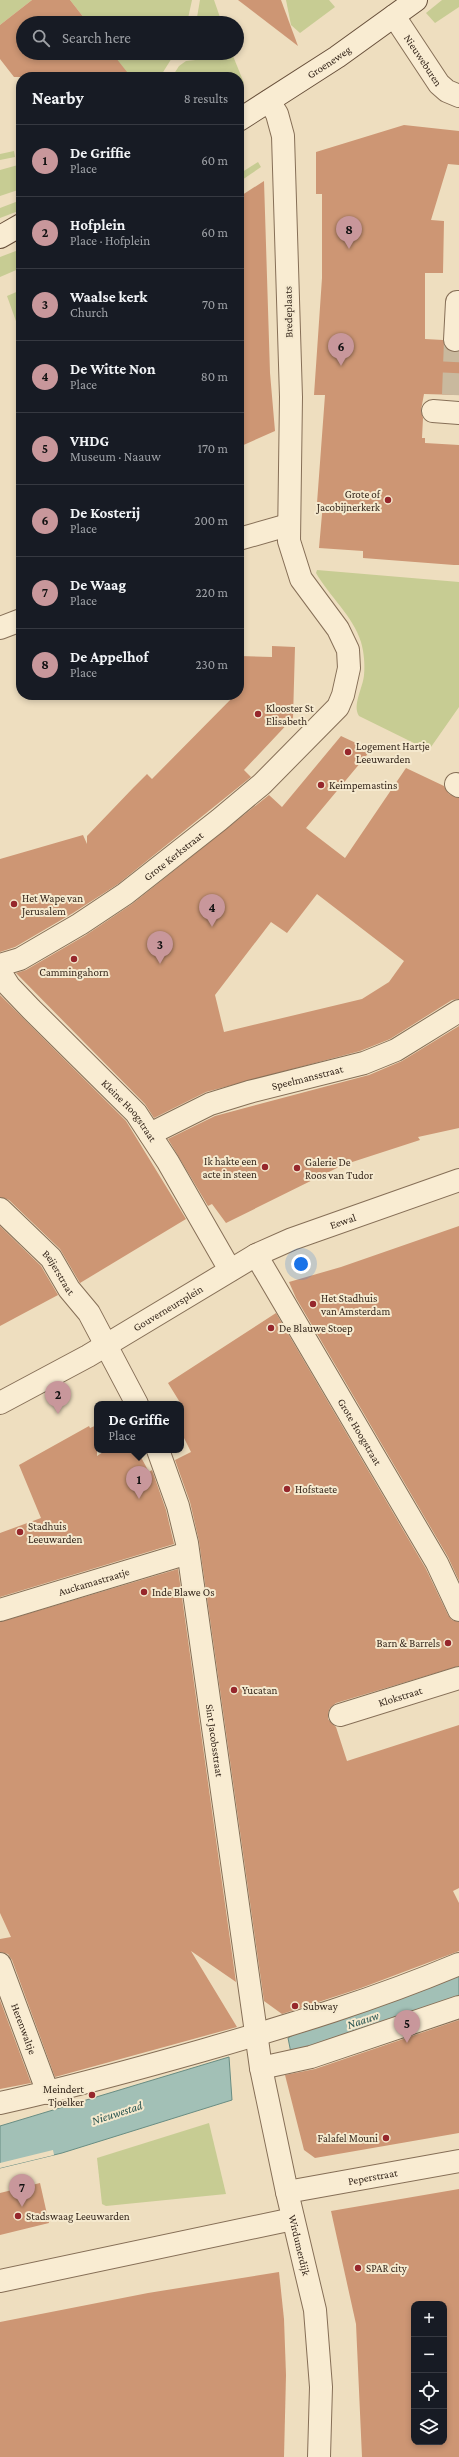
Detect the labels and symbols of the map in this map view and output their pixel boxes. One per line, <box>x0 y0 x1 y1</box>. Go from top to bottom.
street label: Nieuweburen <box>402 32 445 88</box>
street label: Groeneweg <box>305 43 354 81</box>
pin: 8 <box>336 216 362 249</box>
street label: Bredeplaats <box>282 286 295 338</box>
pin: 6 <box>328 333 354 366</box>
place label: Grote of Jacobijnerkerk <box>316 488 381 514</box>
marker: Grote of Jacobijnerkerk <box>383 495 393 505</box>
place label: Klooster St Elisabeth <box>266 702 314 727</box>
marker: Klooster St Elisabeth <box>253 709 263 719</box>
place label: Logement Hartje Leeuwarden <box>356 740 430 765</box>
marker: Logement Hartje Leeuwarden <box>343 747 353 757</box>
place label: Keimpemastins <box>329 779 397 792</box>
marker: Keimpemastins <box>316 780 326 790</box>
street label: Grote Kerkstraat <box>141 829 206 883</box>
place label: Het Wape van Jerusalem <box>21 892 83 918</box>
pin: 4 <box>199 894 225 927</box>
marker: Het Wape van Jerusalem <box>9 899 19 909</box>
pin: 3 <box>147 931 173 964</box>
marker: Cammingahorn <box>69 954 79 964</box>
place label: Cammingahorn <box>39 966 109 979</box>
street label: Speelmansstraat <box>270 1062 345 1092</box>
street label: Kleine Hoogstraat <box>99 1077 159 1144</box>
place label: Ik hakte een acte in steen <box>203 1155 257 1180</box>
place label: Galerie De Roos van Tudor <box>305 1156 373 1181</box>
marker: Ik hakte een acte in steen <box>260 1162 270 1172</box>
marker: Galerie De Roos van Tudor <box>292 1163 302 1173</box>
street label: Eewal <box>328 1211 357 1231</box>
street label: Beijerstraat <box>40 1247 78 1298</box>
your location <box>291 1254 311 1274</box>
street label: Gouverneursplein <box>131 1282 205 1333</box>
place label: Het Stadhuis van Amsterdam <box>320 1292 390 1317</box>
marker: Het Stadhuis van Amsterdam <box>308 1299 318 1309</box>
place label: De Blauwe Stoep <box>279 1322 353 1335</box>
marker: De Blauwe Stoep <box>266 1323 276 1333</box>
pin: 2 <box>45 1381 71 1414</box>
street label: Grote Hoogstraat <box>336 1396 384 1468</box>
pin: 1 <box>126 1466 152 1499</box>
place label: Hofstaete <box>295 1483 337 1495</box>
marker: Hofstaete <box>282 1484 292 1494</box>
place label: Stadhuis Leeuwarden <box>28 1520 82 1545</box>
marker: Stadhuis Leeuwarden <box>15 1527 25 1537</box>
street label: Auckamastraatje <box>57 1565 131 1598</box>
place label: Inde Blawe Os <box>152 1586 214 1598</box>
marker: Inde Blawe Os <box>139 1587 149 1597</box>
place label: Barn & Barrels <box>377 1637 440 1649</box>
marker: Barn & Barrels <box>443 1638 453 1648</box>
place label: Yucatan <box>242 1684 278 1696</box>
street label: Klokstraat <box>377 1684 424 1709</box>
marker: Yucatan <box>229 1685 239 1695</box>
street label: Sint Jacobsstraat <box>204 1703 226 1778</box>
place label: Subway <box>303 2000 339 2013</box>
street label: Herenwaltje <box>9 2001 39 2056</box>
marker: Subway <box>290 2001 300 2011</box>
water label: Naauw <box>345 2008 381 2032</box>
pin: 5 <box>394 2010 420 2043</box>
place label: Meindert Tjoelker <box>43 2083 84 2109</box>
marker: Meindert Tjoelker <box>87 2090 97 2100</box>
water label: Nieuwestad <box>90 2098 144 2128</box>
place label: Falafel Mouni <box>318 2132 378 2144</box>
marker: Falafel Mouni <box>381 2133 391 2143</box>
street label: Peperstraat <box>347 2166 399 2187</box>
pin: 7 <box>9 2174 35 2207</box>
place label: Stadswaag Leeuwarden <box>26 2210 130 2223</box>
marker: Stadswaag Leeuwarden <box>13 2211 23 2221</box>
street label: Wirdumerdijk <box>287 2213 313 2277</box>
place label: SPAR city <box>366 2262 408 2275</box>
marker: SPAR city <box>353 2263 363 2273</box>

